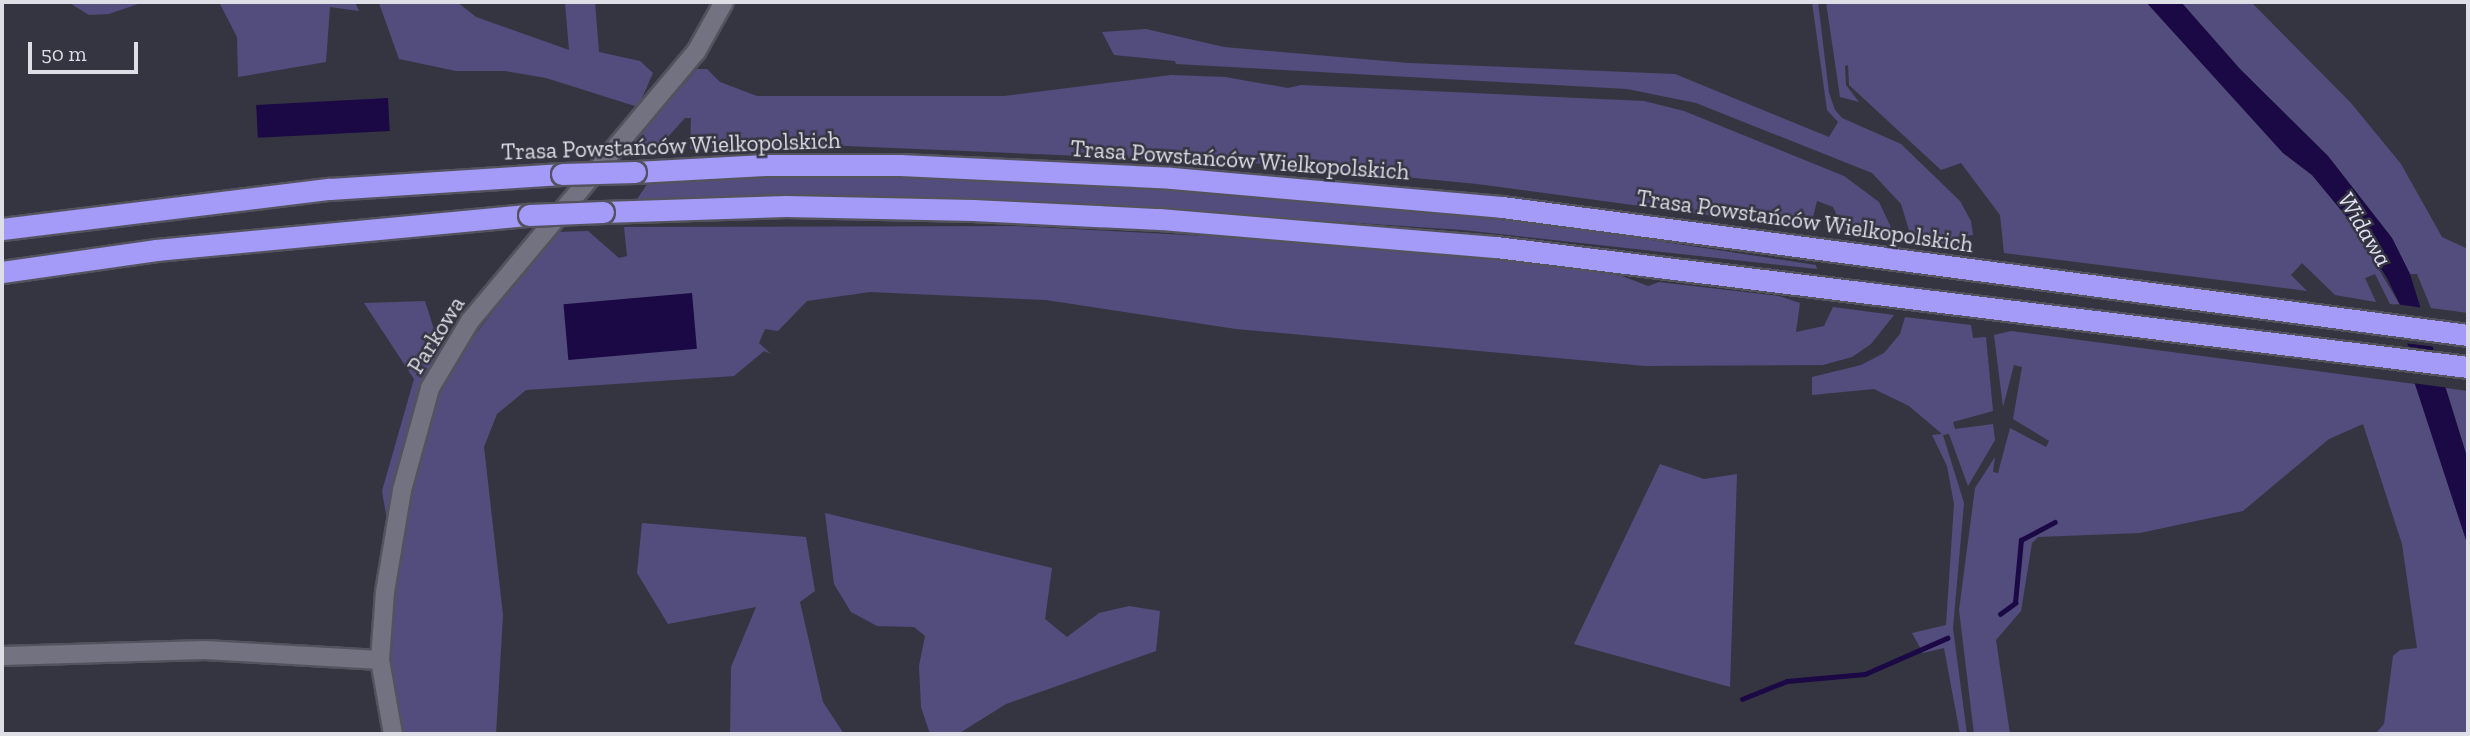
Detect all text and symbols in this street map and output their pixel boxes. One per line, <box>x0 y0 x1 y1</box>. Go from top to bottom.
scale bar <box>32 28 142 72</box>
text: 50 m <box>41 41 87 66</box>
street label: Trasa Powstańców Wielkopolskich <box>500 126 842 166</box>
street label: Trasa Powstańców Wielkopolskich <box>1069 134 1411 186</box>
street label: Trasa Powstańców Wielkopolskich <box>1634 184 1976 258</box>
water label: Widawa <box>2332 187 2398 271</box>
street label: Parkowa <box>402 291 470 379</box>

